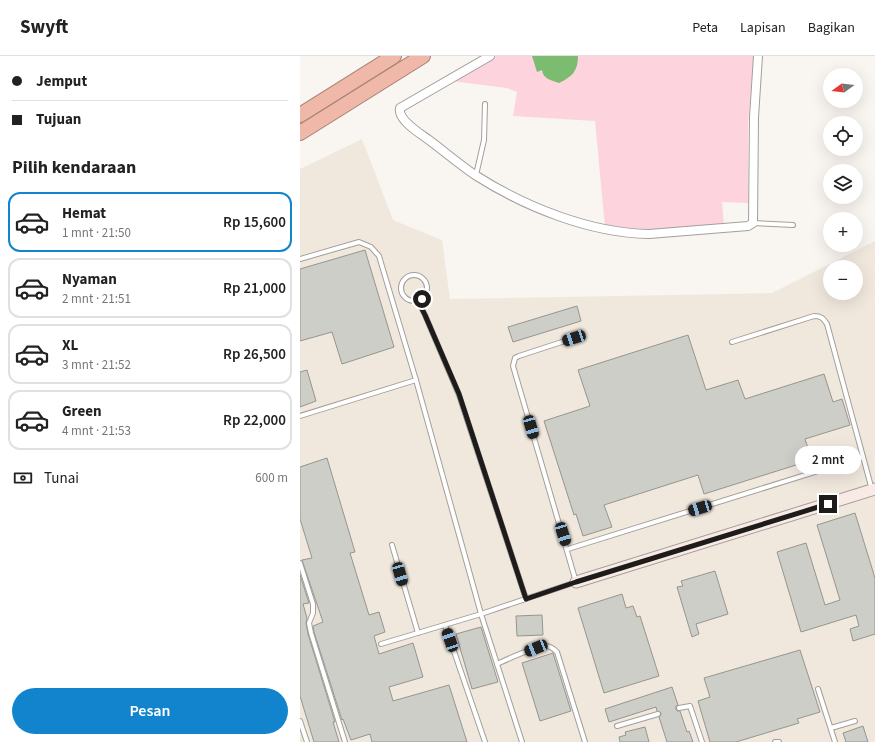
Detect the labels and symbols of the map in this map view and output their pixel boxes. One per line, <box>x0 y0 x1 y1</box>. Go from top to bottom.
north arrow <box>823 68 863 108</box>
route start <box>413 290 431 308</box>
car <box>561 329 587 347</box>
car <box>522 414 540 440</box>
callout: 2 mnt <box>795 446 861 474</box>
route end <box>819 495 837 513</box>
car <box>687 499 713 517</box>
car <box>554 521 572 547</box>
car <box>391 561 409 587</box>
car <box>440 627 460 653</box>
car <box>523 638 549 658</box>

